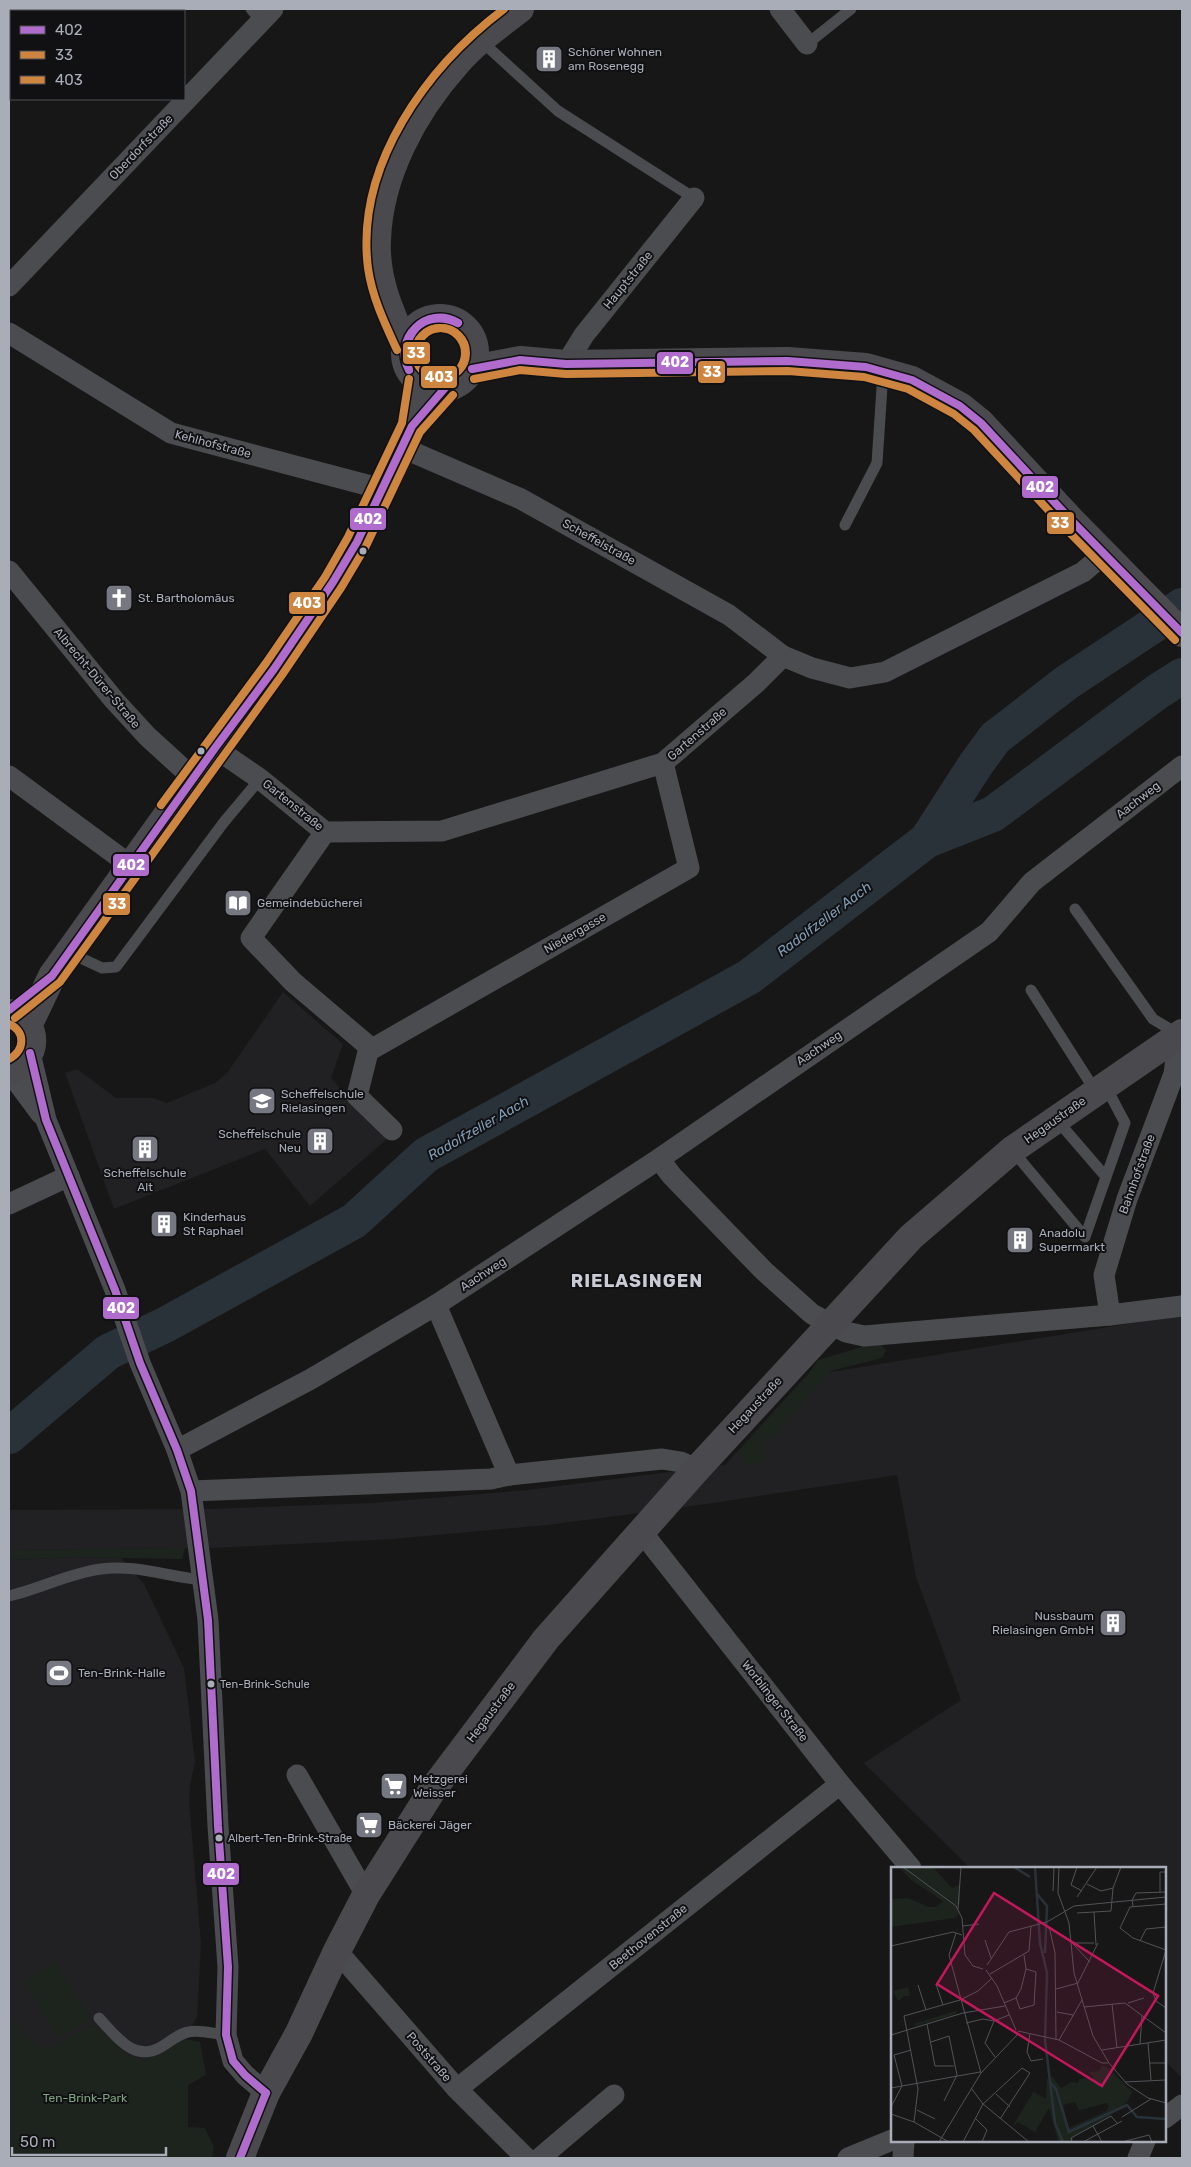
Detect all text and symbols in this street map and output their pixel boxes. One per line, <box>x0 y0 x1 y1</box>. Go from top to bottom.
legend <box>10 10 185 100</box>
text: 402 <box>55 21 83 39</box>
building icon: Schöner Wohnen am Rosenegg <box>534 44 564 74</box>
place label: Schöner Wohnen am Rosenegg <box>568 45 662 73</box>
text: 33 <box>55 46 73 64</box>
text: 403 <box>55 71 83 89</box>
street label: Oberdorfstraße <box>106 111 176 183</box>
street label: Hauptstraße <box>601 248 656 312</box>
line badge: 33 <box>402 341 431 365</box>
text: 33 <box>407 345 425 362</box>
line badge: 402 <box>656 351 694 375</box>
text: 402 <box>661 354 689 371</box>
line badge: 33 <box>697 360 726 384</box>
text: 33 <box>703 364 721 381</box>
line badge: 403 <box>420 365 458 389</box>
text: 403 <box>425 369 453 386</box>
street label: Kehlhofstraße <box>173 427 253 461</box>
line badge: 402 <box>1021 475 1059 499</box>
text: 402 <box>1026 479 1054 496</box>
line badge: 402 <box>349 507 387 531</box>
text: 402 <box>354 511 382 528</box>
line badge: 33 <box>1046 511 1075 535</box>
text: 33 <box>1051 515 1069 532</box>
street label: Scheffelstraße <box>560 516 638 568</box>
unlabelled marker <box>358 546 368 556</box>
church icon: St. Bartholomäus <box>104 583 134 613</box>
place label: St. Bartholomäus <box>138 591 235 605</box>
line badge: 403 <box>288 591 326 615</box>
text: 403 <box>293 595 321 612</box>
street label: Albrecht-Dürer-Straße <box>51 625 143 731</box>
street label: Gartenstraße <box>665 704 730 763</box>
unlabelled marker <box>196 746 206 756</box>
street label: Gartenstraße <box>260 776 326 834</box>
street label: Aachweg <box>1113 779 1163 821</box>
line badge: 402 <box>112 853 150 877</box>
text: 402 <box>117 857 145 874</box>
water label: Radolfzeller Aach <box>774 878 875 960</box>
library icon: Gemeindebücherei <box>223 888 253 918</box>
line badge: 33 <box>102 892 131 916</box>
text: 33 <box>108 896 126 913</box>
place label: Gemeindebücherei <box>257 896 362 910</box>
street label: Niedergasse <box>542 910 609 956</box>
street label: Aachweg <box>794 1028 844 1068</box>
school or university icon: Scheffelschule Rielasingen <box>247 1086 277 1116</box>
place label: Scheffelschule Rielasingen <box>281 1087 364 1115</box>
water label: Radolfzeller Aach <box>425 1093 532 1164</box>
street label: Hegaustraße <box>1022 1093 1089 1146</box>
building icon: Scheffelschule Neu <box>305 1126 335 1156</box>
place label: Scheffelschule Neu <box>218 1127 301 1155</box>
street label: Bahnhofstraße <box>1116 1132 1158 1216</box>
building icon: Scheffelschule Alt <box>130 1134 160 1164</box>
place label: Scheffelschule Alt <box>104 1166 187 1194</box>
building icon: Kinderhaus St Raphael <box>149 1209 179 1239</box>
place label: Kinderhaus St Raphael <box>183 1210 246 1238</box>
building icon: Anadolu Supermarkt <box>1005 1225 1035 1255</box>
place label: Anadolu Supermarkt <box>1039 1226 1105 1254</box>
street label: Aachweg <box>457 1254 509 1294</box>
district label: RIELASINGEN <box>571 1270 703 1292</box>
line badge: 402 <box>102 1296 140 1320</box>
text: 402 <box>107 1300 135 1317</box>
street label: Hegaustraße <box>725 1374 785 1436</box>
building icon: Nussbaum Rielasingen GmbH <box>1098 1608 1128 1638</box>
place label: Nussbaum Rielasingen GmbH <box>992 1609 1094 1637</box>
sports icon: Ten-Brink-Halle <box>44 1658 74 1688</box>
street label: Worblinger Straße <box>739 1658 811 1745</box>
place label: Ten-Brink-Halle <box>78 1666 166 1680</box>
place label: Ten-Brink-Schule <box>220 1678 310 1691</box>
marker: Ten-Brink-Schule <box>206 1679 216 1689</box>
street label: Hegaustraße <box>464 1679 518 1745</box>
supermarket icon: Metzgerei Weisser <box>379 1771 409 1801</box>
place label: Metzgerei Weisser <box>413 1772 468 1800</box>
supermarket icon: Bäckerei Jäger <box>354 1810 384 1840</box>
place label: Bäckerei Jäger <box>388 1818 472 1832</box>
place label: Albert-Ten-Brink-Straße <box>228 1832 352 1845</box>
marker: Albert-Ten-Brink-Straße <box>214 1833 224 1843</box>
line badge: 402 <box>202 1862 240 1886</box>
text: 402 <box>207 1866 235 1883</box>
inset map <box>891 1867 1166 2142</box>
street label: Beethovenstraße <box>606 1901 690 1973</box>
street label: Poststraße <box>404 2029 454 2085</box>
park label: Ten-Brink-Park <box>43 2091 128 2105</box>
scale bar <box>12 2124 166 2156</box>
text: 50 m <box>20 2133 55 2151</box>

